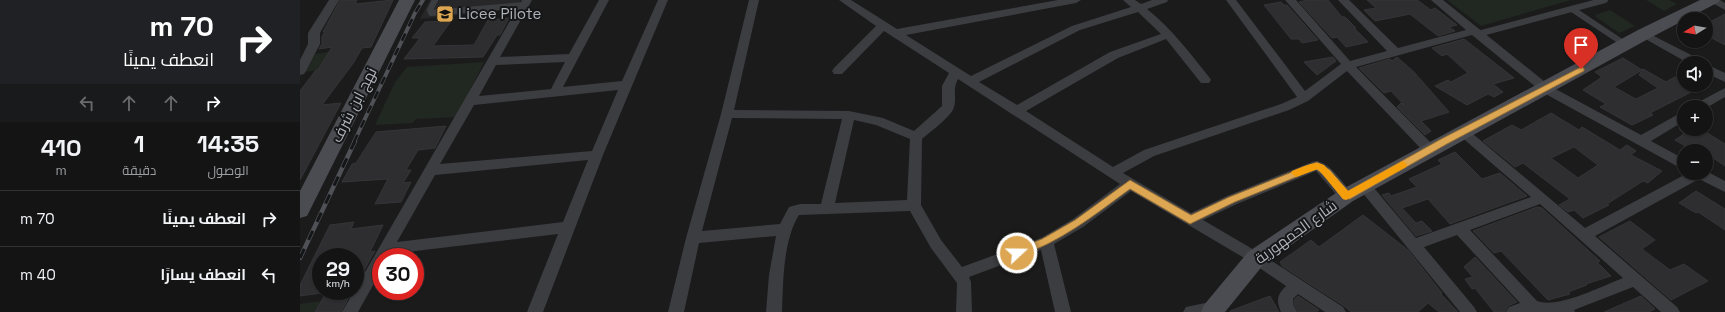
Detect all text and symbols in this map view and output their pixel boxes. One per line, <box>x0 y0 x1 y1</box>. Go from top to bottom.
school or university icon: Licee Pilote <box>435 4 455 24</box>
place label: Licee Pilote <box>458 4 541 23</box>
text: 70 m <box>149 8 214 44</box>
north arrow <box>1677 12 1713 48</box>
map controls <box>1677 12 1713 180</box>
icon: right <box>228 16 280 68</box>
pin <box>1564 28 1598 69</box>
icon: arrive <box>1570 34 1592 56</box>
text: انعطف يمينًا <box>123 48 214 71</box>
button: sound <box>1677 56 1713 92</box>
street label: نهج ابن شرف <box>327 64 382 146</box>
icon: left <box>76 92 98 114</box>
icon: ahead <box>118 92 140 114</box>
icon: ahead <box>160 92 182 114</box>
icon: right <box>202 92 224 114</box>
button: + <box>1677 100 1713 136</box>
text: 1 <box>134 128 145 159</box>
text: 14:35 <box>197 128 259 159</box>
text: 410 <box>41 132 82 163</box>
button: − <box>1677 144 1713 180</box>
text: m <box>56 162 67 179</box>
text: دقيقة <box>122 162 156 179</box>
text: الوصول <box>207 162 249 179</box>
street label: شارع الجمهورية <box>1251 196 1342 269</box>
icon: right <box>258 208 280 230</box>
text: 70 m <box>20 209 55 228</box>
text: انعطف يمينًا <box>162 209 246 228</box>
position arrow <box>996 232 1038 274</box>
speed limit sign: 30 <box>372 248 424 300</box>
text: 29 <box>326 256 350 282</box>
icon: left <box>258 264 280 286</box>
text: 40 m <box>20 265 56 284</box>
text: انعطف يسارًا <box>160 265 246 284</box>
text: km/h <box>326 277 350 290</box>

